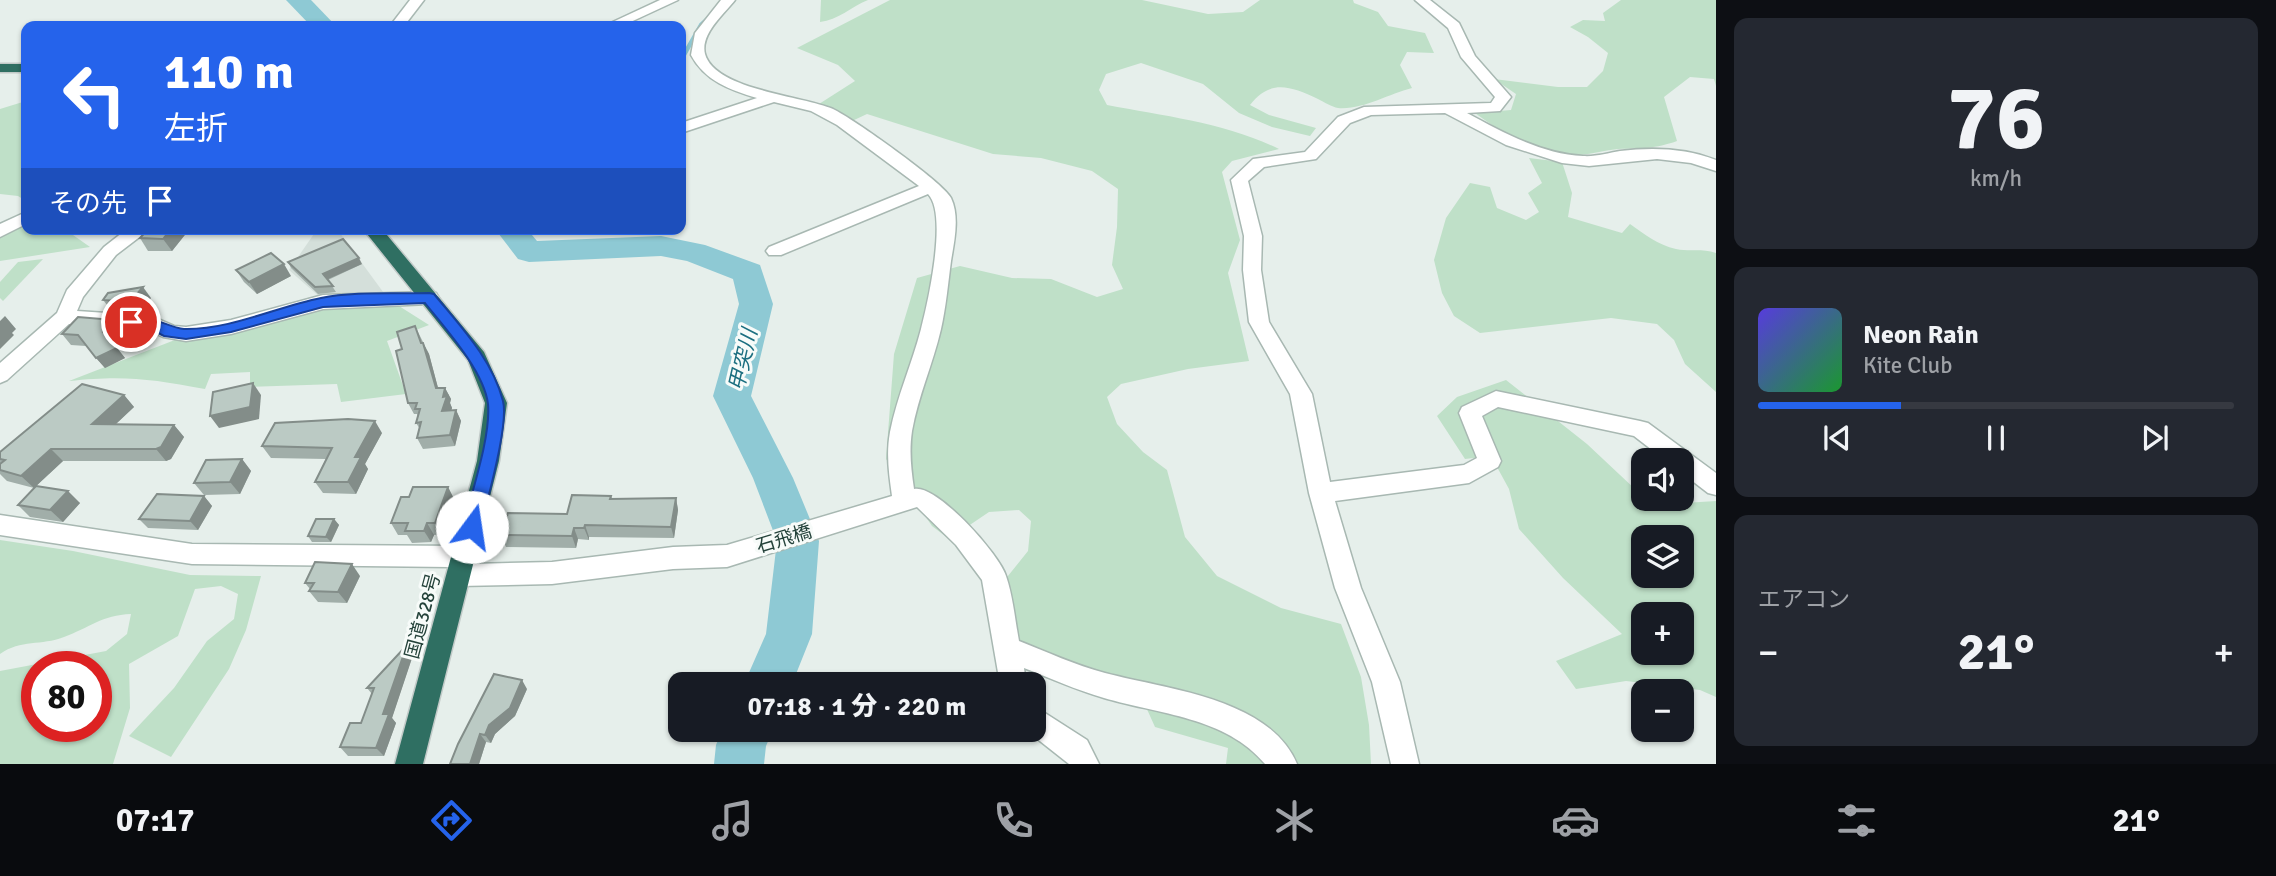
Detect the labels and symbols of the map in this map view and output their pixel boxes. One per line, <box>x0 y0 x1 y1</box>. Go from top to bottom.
pin <box>101 292 161 352</box>
water label: 甲突川 <box>723 324 763 394</box>
position arrow <box>435 490 509 564</box>
street label: 石飛橋 <box>753 519 815 559</box>
street label: 国道328号 <box>400 570 446 662</box>
speed limit sign: 80 <box>21 651 112 742</box>

